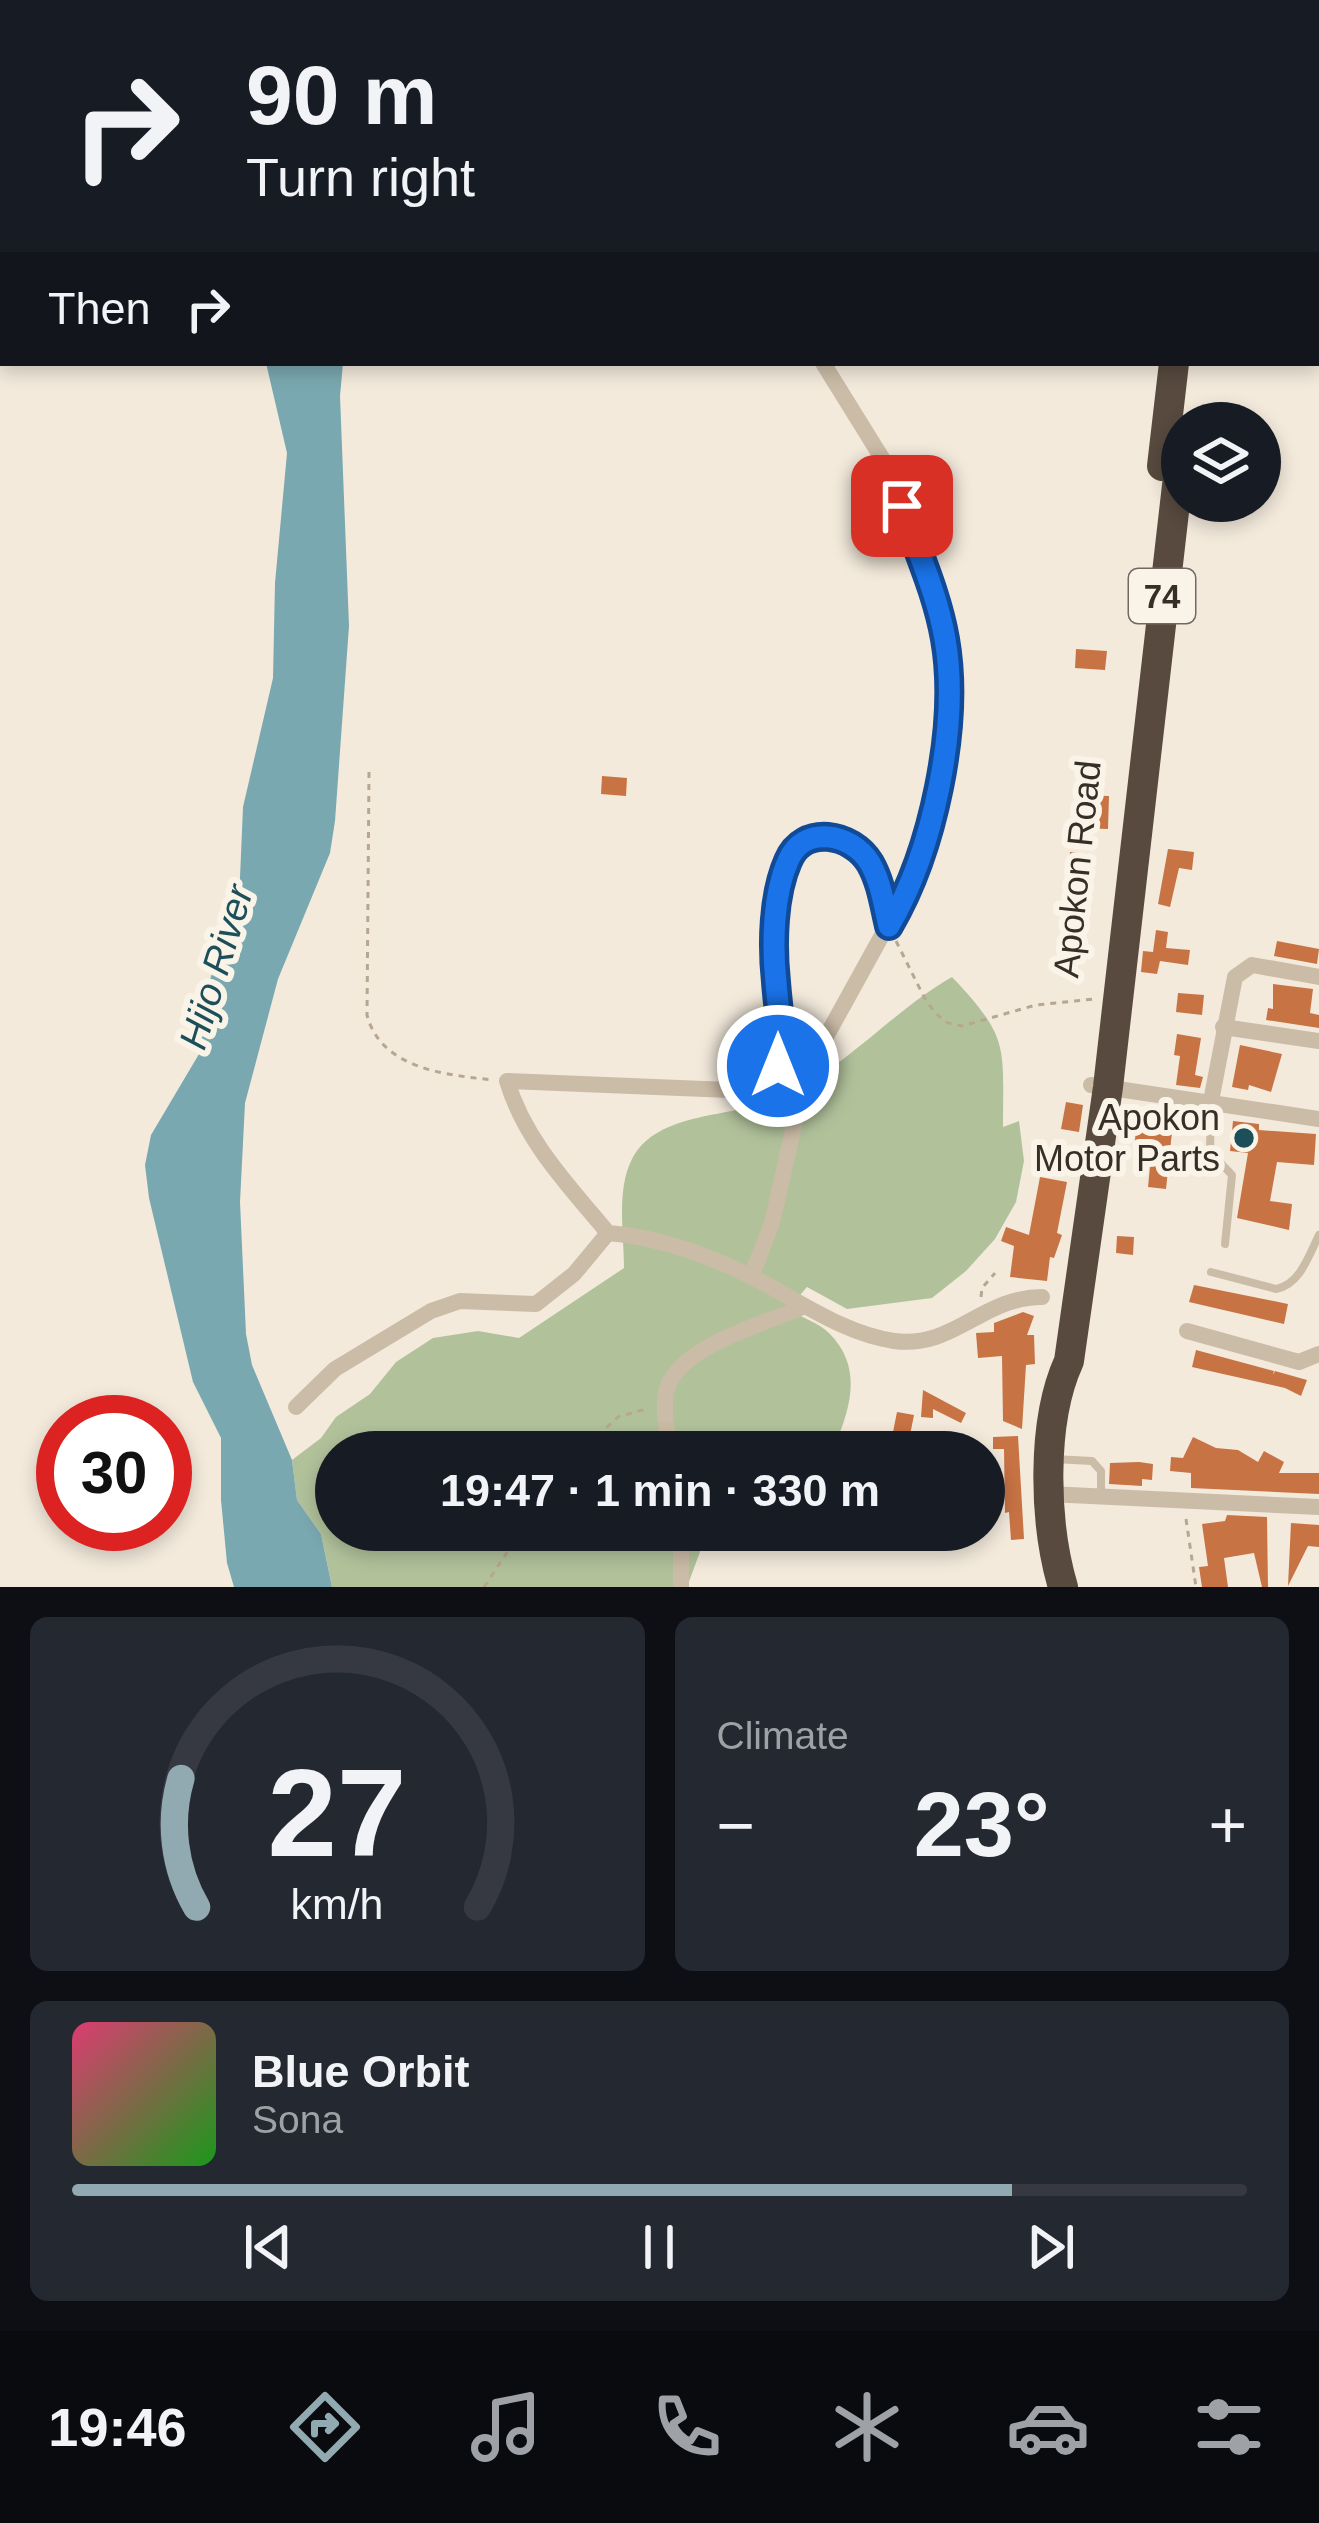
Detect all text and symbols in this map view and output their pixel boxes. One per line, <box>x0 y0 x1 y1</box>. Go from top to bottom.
icon: right <box>48 48 204 204</box>
text: 90 m <box>246 48 437 142</box>
text: Turn right <box>246 147 475 207</box>
icon: right <box>175 276 241 342</box>
text: Then <box>48 283 151 334</box>
map controls <box>1161 402 1281 522</box>
button: layers <box>1161 402 1281 522</box>
pin <box>851 455 953 557</box>
icon: arrive <box>869 473 935 539</box>
road number: 74 <box>1129 569 1195 623</box>
street label: Apokon Road <box>1045 758 1109 980</box>
water label: Hijo River <box>171 878 262 1054</box>
position arrow <box>715 1003 841 1129</box>
place label: Apokon Motor Parts <box>1034 1097 1220 1179</box>
marker: Apokon Motor Parts <box>1231 1125 1257 1151</box>
speed limit sign: 30 <box>36 1395 192 1551</box>
text: 19:47 · 1 min · 330 m <box>440 1465 880 1516</box>
text: Climate <box>717 1714 849 1757</box>
text: 27 <box>268 1743 407 1882</box>
text: 23° <box>914 1775 1050 1875</box>
text: − <box>717 1788 755 1862</box>
text: + <box>1208 1788 1247 1862</box>
text: km/h <box>291 1880 384 1928</box>
text: Blue Orbit <box>252 2046 470 2097</box>
text: Sona <box>252 2098 343 2141</box>
icon: previous <box>235 2214 301 2280</box>
icon: pause <box>626 2214 692 2280</box>
icon: next <box>1018 2214 1084 2280</box>
icon: directions <box>283 2385 367 2469</box>
icon: music <box>464 2385 548 2469</box>
icon: phone <box>645 2385 729 2469</box>
icon: climate <box>825 2385 909 2469</box>
icon: car <box>1006 2385 1090 2469</box>
icon: filters <box>1187 2385 1271 2469</box>
text: 19:46 <box>48 2397 186 2457</box>

